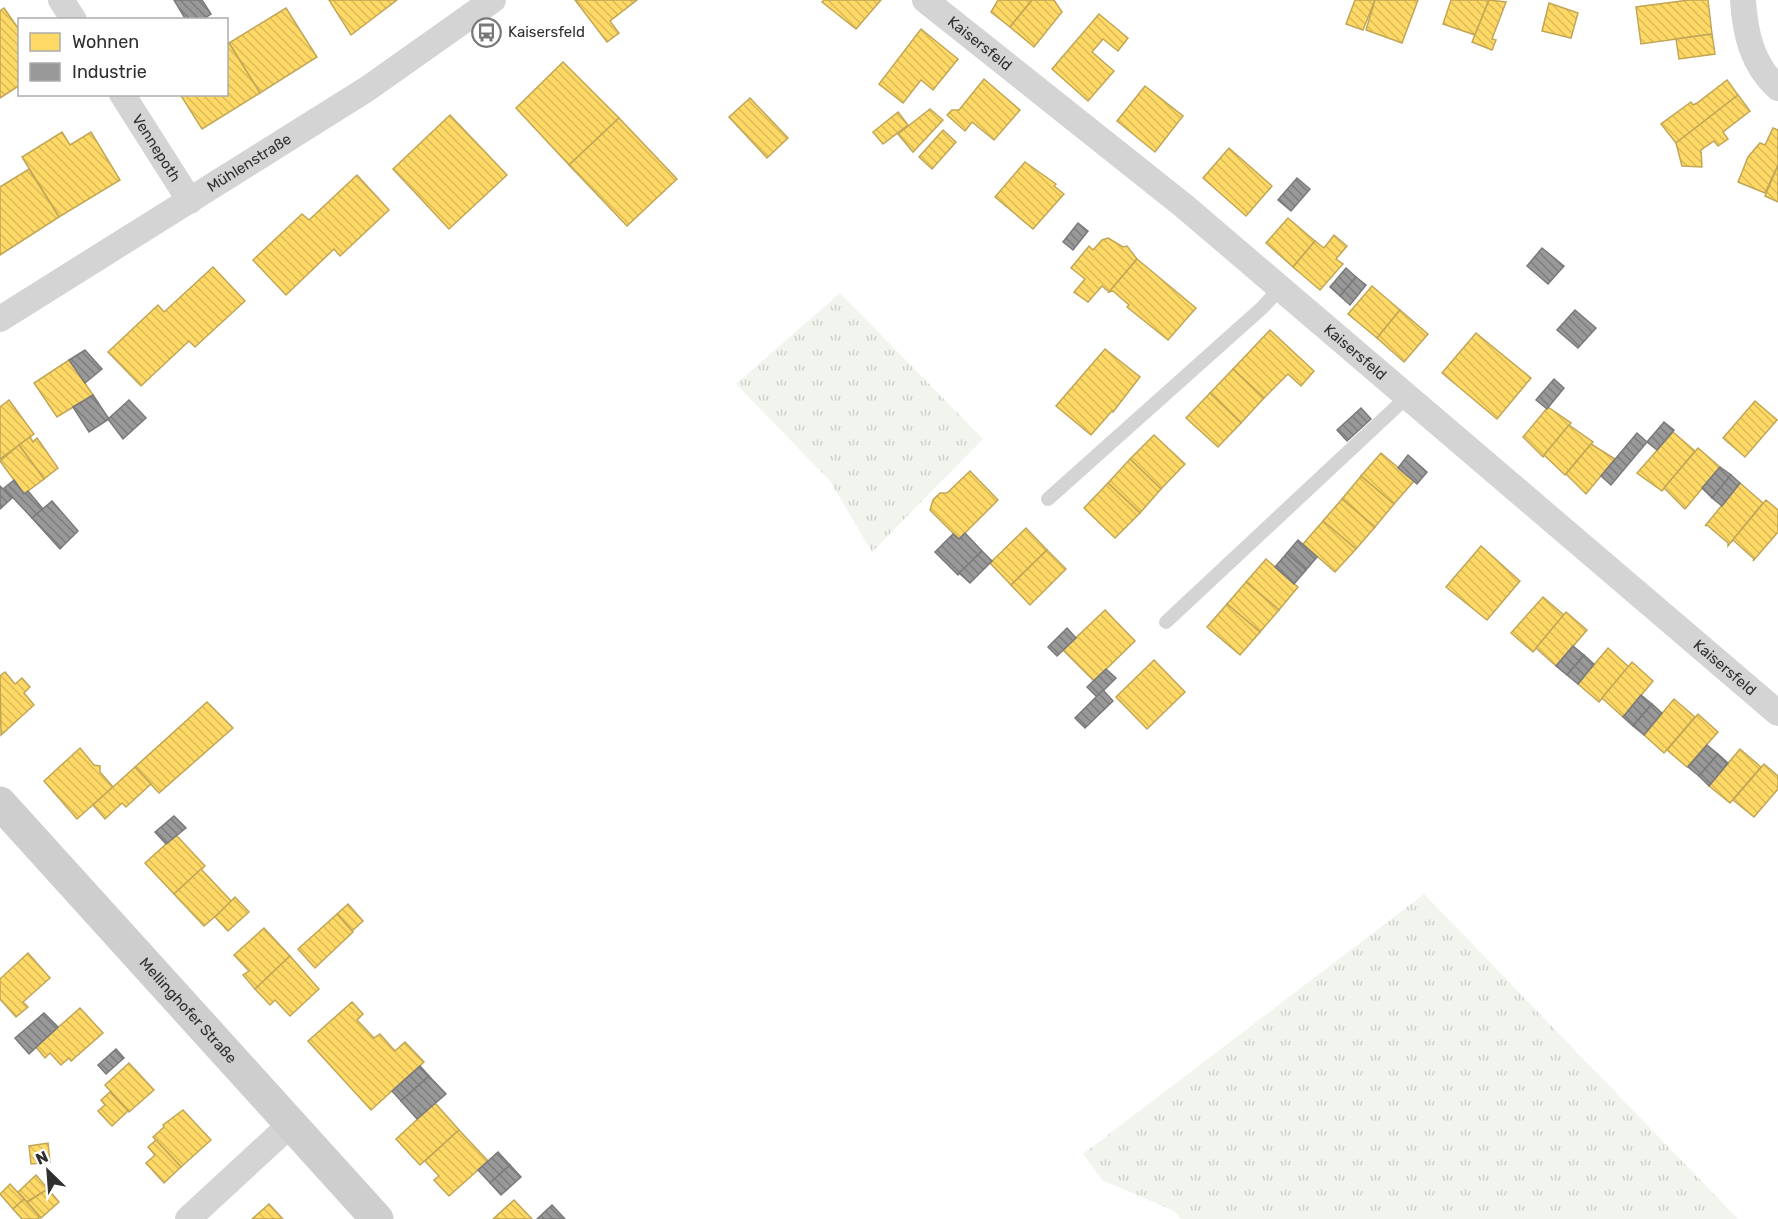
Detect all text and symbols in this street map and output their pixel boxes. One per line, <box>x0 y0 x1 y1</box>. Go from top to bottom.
street label: Kaisersfeld <box>944 13 1015 75</box>
bus stop icon: Kaisersfeld <box>471 16 503 48</box>
legend <box>18 18 228 96</box>
place label: Kaisersfeld <box>508 23 585 41</box>
text: Wohnen <box>72 31 139 53</box>
text: Industrie <box>72 61 147 83</box>
street label: Vennepoth <box>128 111 184 185</box>
street label: Mühlenstraße <box>204 130 295 196</box>
street label: Kaisersfeld <box>1320 320 1390 384</box>
street label: Kaisersfeld <box>1690 636 1760 699</box>
street label: Mellinghofer Straße <box>136 954 241 1067</box>
north arrow <box>18 1141 78 1201</box>
text: N <box>33 1147 51 1169</box>

